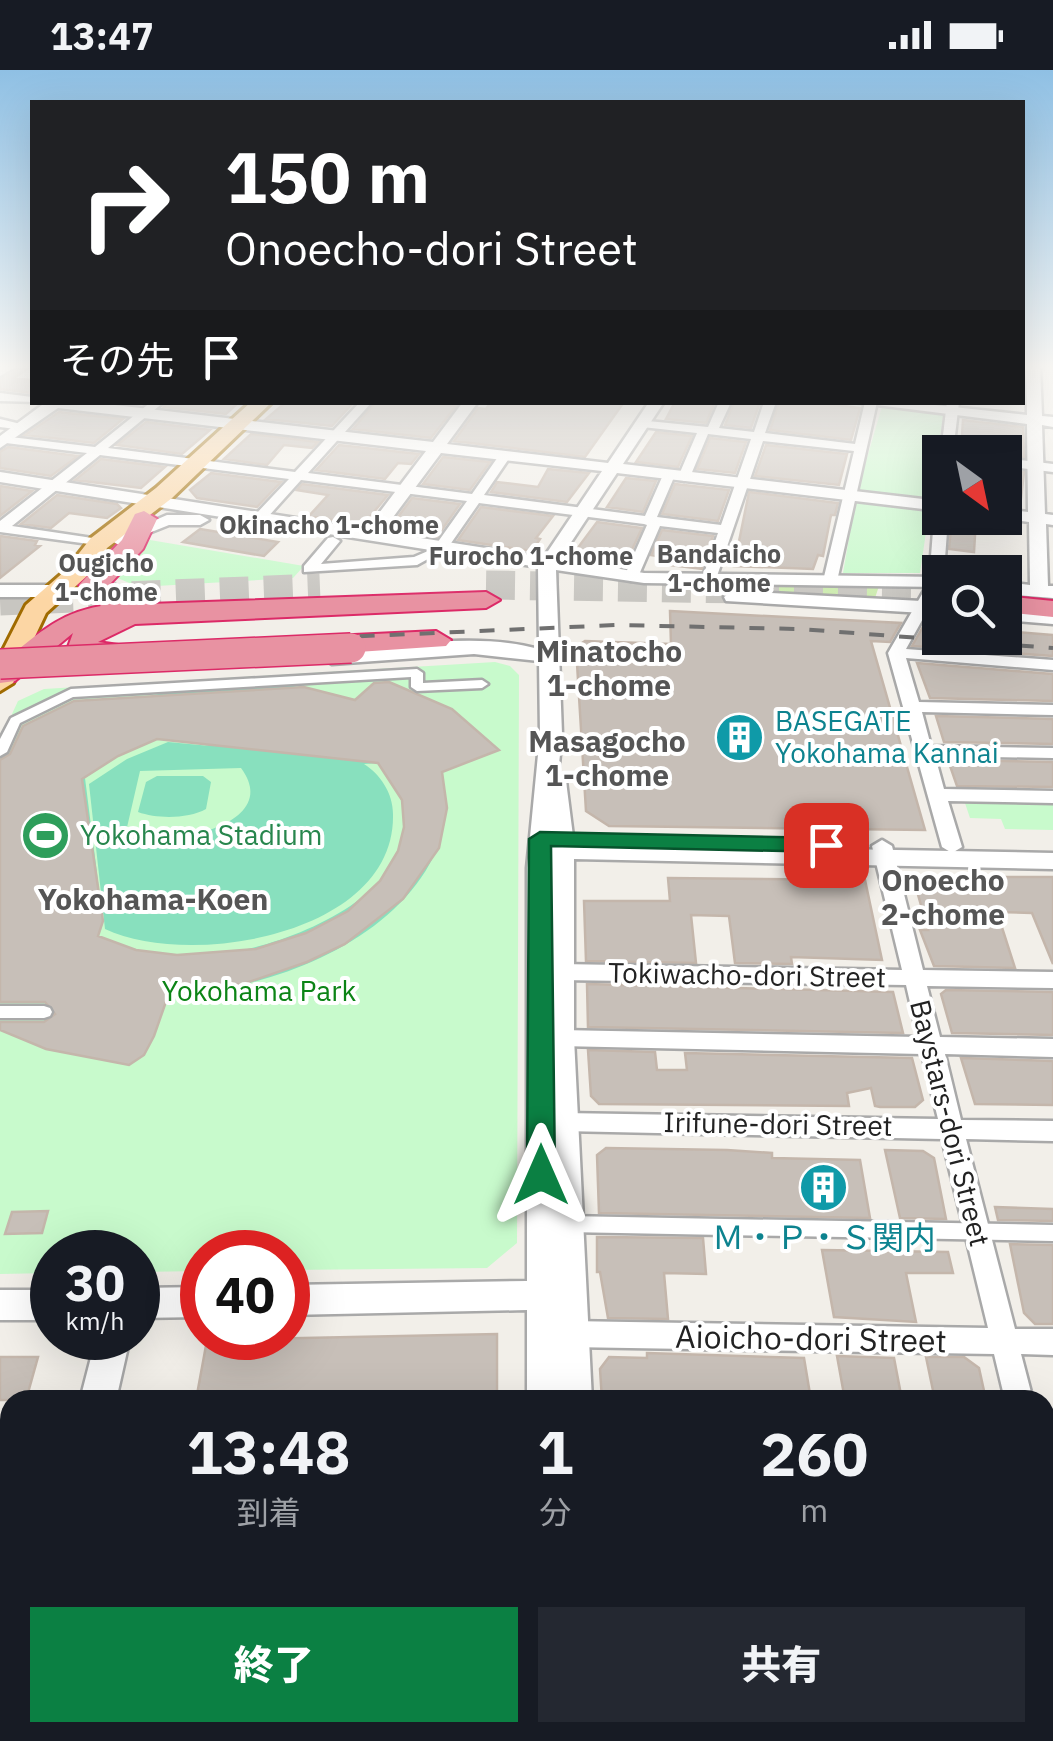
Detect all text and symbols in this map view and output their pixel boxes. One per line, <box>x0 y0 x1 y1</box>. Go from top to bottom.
text: 13:47 <box>50 11 154 60</box>
text: 150 m <box>225 131 430 222</box>
icon: right <box>60 140 190 270</box>
text: Onoecho-dori Street <box>225 219 638 277</box>
icon: arrive <box>194 330 249 385</box>
text: その先 <box>60 335 174 384</box>
north arrow <box>922 435 1022 535</box>
map controls <box>922 435 1022 655</box>
district label: Okinacho 1-chome <box>219 508 439 541</box>
district label: Bandaicho 1-chome <box>657 537 781 599</box>
district label: Furocho 1-chome <box>429 539 633 572</box>
district label: Ougicho 1-chome <box>54 546 158 608</box>
button: search <box>922 555 1022 655</box>
district label: Minatocho 1-chome <box>536 631 682 704</box>
place label: BASEGATE Yokohama Kannai <box>775 702 999 771</box>
building icon: BASEGATE Yokohama Kannai <box>714 711 766 763</box>
district label: Masagocho 1-chome <box>528 721 686 794</box>
pin <box>784 803 869 888</box>
sports icon: Yokohama Stadium <box>19 809 71 861</box>
place label: Yokohama Stadium <box>80 816 322 853</box>
icon: arrive <box>799 818 854 873</box>
district label: Onoecho 2-chome <box>881 860 1005 933</box>
district label: Yokohama-Koen <box>38 879 268 918</box>
street label: Tokiwacho-dori Street <box>608 954 886 995</box>
park label: Yokohama Park <box>162 972 356 1009</box>
street label: Baystars-dori Street <box>902 996 999 1250</box>
street label: Irifune-dori Street <box>663 1103 893 1144</box>
position arrow <box>489 1123 593 1227</box>
building icon: Ｍ・Ｐ・Ｓ関内 <box>798 1162 850 1214</box>
place label: Ｍ・Ｐ・Ｓ関内 <box>712 1216 936 1258</box>
speed limit sign: 40 <box>180 1230 310 1360</box>
text: 30 <box>65 1250 125 1315</box>
text: km/h <box>66 1304 124 1337</box>
street label: Aioicho-dori Street <box>675 1315 947 1361</box>
text: 13:48 <box>187 1412 351 1491</box>
text: 1 <box>537 1412 573 1491</box>
text: 260 <box>760 1414 868 1493</box>
text: m <box>800 1489 828 1531</box>
text: 到着 <box>237 1491 301 1533</box>
text: 分 <box>539 1491 571 1533</box>
button: 終了 <box>30 1607 518 1722</box>
button: 共有 <box>538 1607 1025 1722</box>

